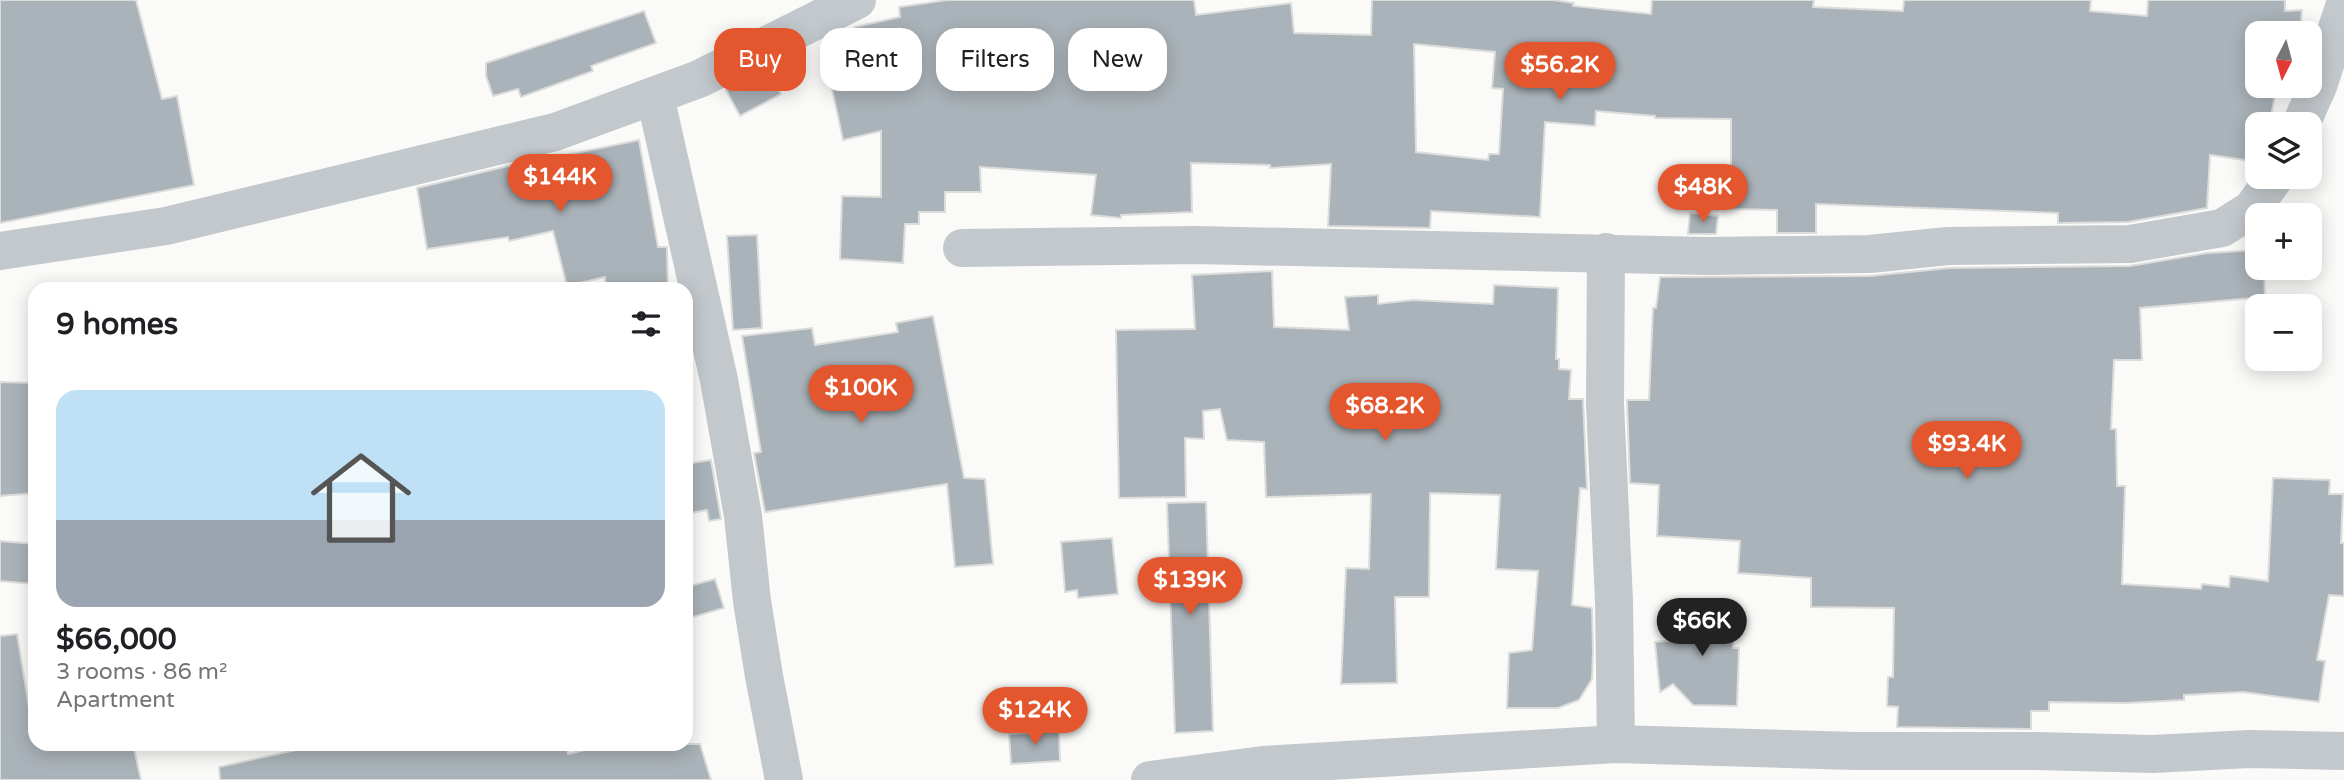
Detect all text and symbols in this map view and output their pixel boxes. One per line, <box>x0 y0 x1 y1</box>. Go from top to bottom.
north arrow <box>2245 21 2322 98</box>
map controls <box>2245 21 2322 371</box>
chip: Buy <box>714 28 806 91</box>
chip: Rent <box>820 28 922 91</box>
chip: Filters <box>936 28 1054 91</box>
chip: New <box>1068 28 1167 91</box>
pin: $56.2K <box>1503 42 1617 102</box>
text: $56.2K <box>1521 51 1599 79</box>
button: layers <box>2245 112 2322 189</box>
pin: $144K <box>511 154 609 214</box>
text: $144K <box>524 163 596 191</box>
pin: $48K <box>1662 164 1744 224</box>
text: $48K <box>1674 173 1732 201</box>
button: + <box>2245 203 2322 280</box>
button: − <box>2245 294 2322 371</box>
icon: filters <box>627 305 665 343</box>
text: 9 homes <box>56 306 178 343</box>
pin: $100K <box>812 366 910 425</box>
text: $100K <box>825 374 897 402</box>
pin: $68.2K <box>1328 384 1442 443</box>
text: $68.2K <box>1346 392 1424 420</box>
pin: $93.4K <box>1910 421 2024 481</box>
text: $93.4K <box>1928 430 2006 458</box>
icon: home <box>298 435 424 561</box>
pin: $139K <box>1141 558 1239 617</box>
text: $139K <box>1154 566 1226 594</box>
pin: $66K <box>1661 598 1743 658</box>
text: $66K <box>1673 607 1731 635</box>
text: $66,000 <box>56 621 176 658</box>
text: 3 rooms · 86 m² <box>56 658 227 686</box>
text: Apartment <box>56 686 175 714</box>
pin: $124K <box>986 688 1084 747</box>
text: $124K <box>999 696 1071 724</box>

